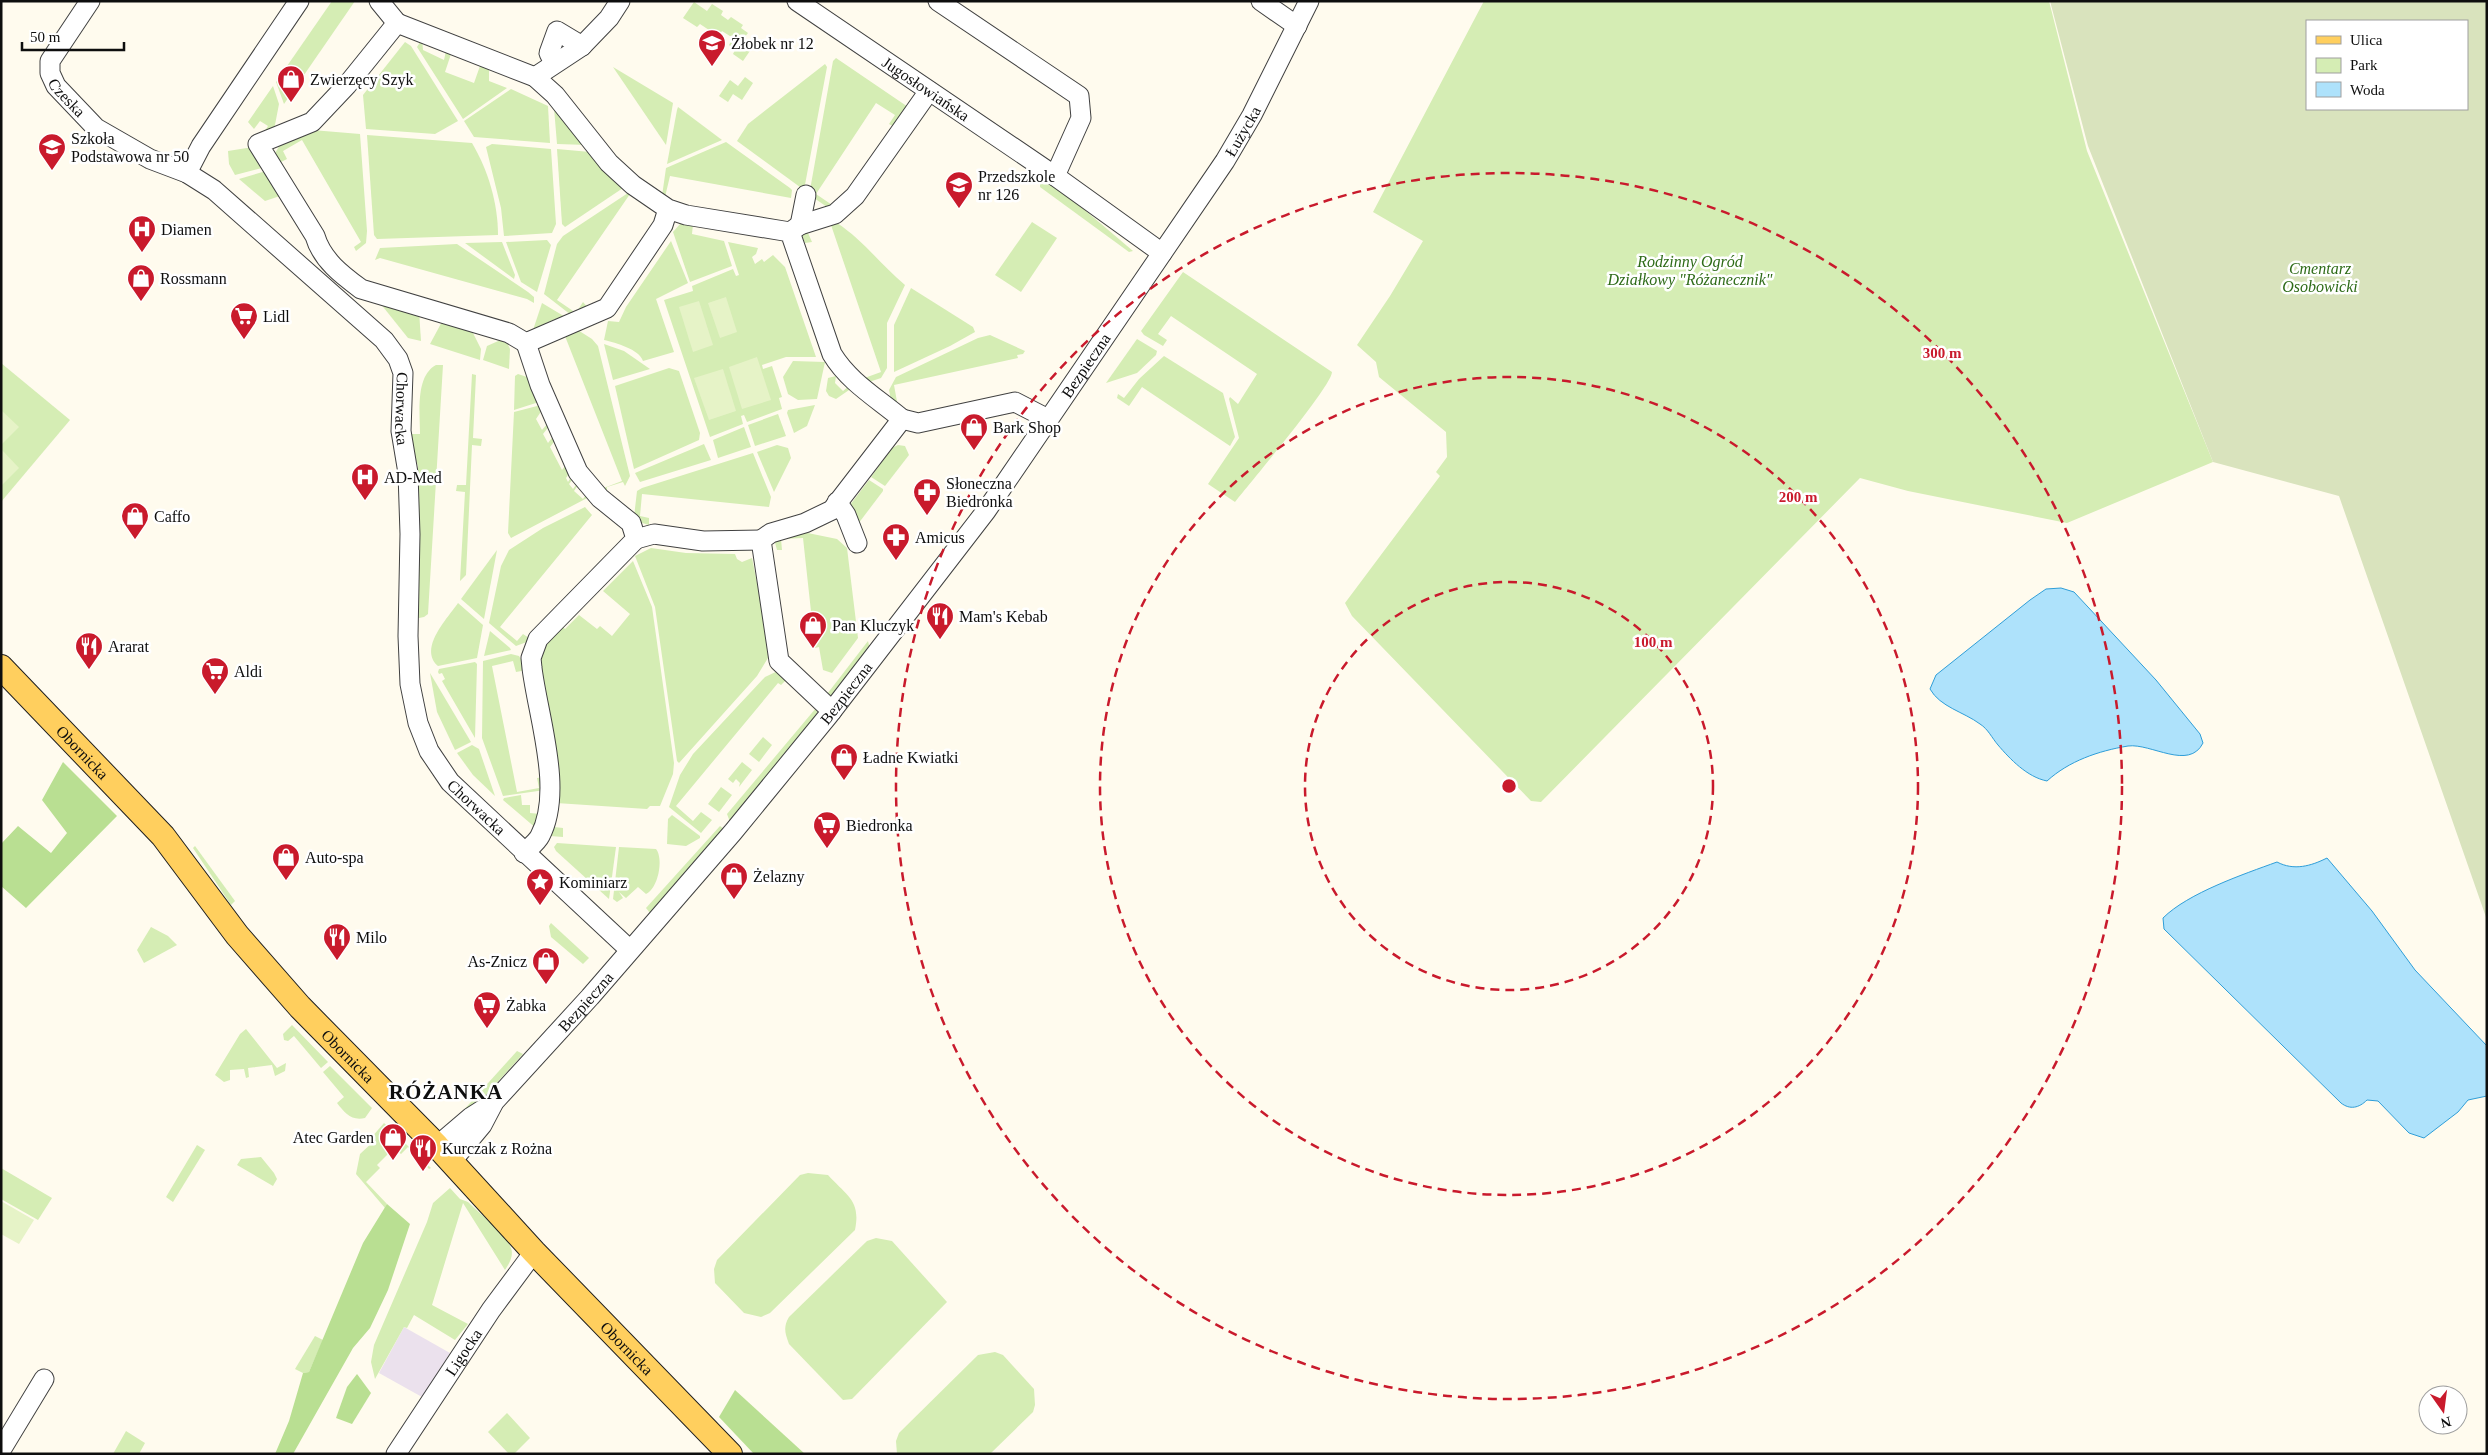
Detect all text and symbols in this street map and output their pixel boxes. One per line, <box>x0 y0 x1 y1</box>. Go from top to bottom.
scale bar <box>22 20 125 52</box>
legend <box>2306 20 2468 110</box>
school or university icon: Żłobek nr 12 <box>697 28 727 67</box>
text: 50 m <box>30 29 61 45</box>
text: Ulica <box>2350 32 2383 48</box>
place label: Żłobek nr 12 <box>731 35 814 52</box>
street label: Jugosłowiańska <box>879 53 973 124</box>
text: Park <box>2350 57 2378 73</box>
shop icon: Zwierzęcy Szyk <box>276 64 306 103</box>
place label: Zwierzęcy Szyk <box>310 71 414 89</box>
street label: Czeska <box>45 76 88 120</box>
text: Woda <box>2350 82 2385 98</box>
street label: Łużycka <box>1222 104 1264 159</box>
place label: Szkoła Podstawowa nr 50 <box>71 130 189 165</box>
school or university icon: Szkoła Podstawowa nr 50 <box>37 132 67 171</box>
place label: Przedszkole nr 126 <box>978 168 1055 203</box>
school or university icon: Przedszkole nr 126 <box>944 170 974 209</box>
hospital icon: Diamen <box>127 214 157 253</box>
place label: Diamen <box>161 221 212 238</box>
park label: Rodzinny Ogród Działkowy "Różanecznik" <box>1607 253 1773 289</box>
park label: Cmentarz Osobowicki <box>2282 260 2358 295</box>
shop icon: Rossmann <box>126 263 156 302</box>
place label: Rossmann <box>160 270 227 287</box>
supermarket icon: Lidl <box>229 301 259 340</box>
place label: Lidl <box>263 308 290 325</box>
street label: Bezpieczna <box>1058 330 1114 401</box>
text: 300 m <box>1923 345 1962 361</box>
street label: Chorwacka <box>392 372 411 446</box>
shop icon: Bark Shop <box>959 412 989 451</box>
place label: Bark Shop <box>993 419 1061 437</box>
hospital icon: AD-Med <box>350 462 380 501</box>
place label: AD-Med <box>384 469 442 486</box>
place label: Słoneczna Biedronka <box>946 475 1013 510</box>
pharmacy icon: Słoneczna Biedronka <box>912 477 942 516</box>
text: 200 m <box>1779 489 1818 505</box>
shop icon: Caffo <box>120 501 150 540</box>
place label: Caffo <box>154 508 190 525</box>
pharmacy icon: Amicus <box>881 522 911 561</box>
place label: Amicus <box>915 529 965 546</box>
restaurant icon: Mam's Kebab <box>925 601 955 640</box>
place label: Mam's Kebab <box>959 608 1048 625</box>
shop icon: Pan Kluczyk <box>798 610 828 649</box>
place label: Pan Kluczyk <box>832 617 914 635</box>
restaurant icon: Ararat <box>74 631 104 670</box>
text: 100 m <box>1634 634 1673 650</box>
place label: Ararat <box>108 638 149 655</box>
supermarket icon: Aldi <box>200 656 230 695</box>
street label: Bezpieczna <box>817 659 876 728</box>
place label: Aldi <box>234 663 263 680</box>
street label: Obornicka <box>53 722 112 783</box>
shop icon: Ładne Kwiatki <box>829 742 859 781</box>
place label: Ładne Kwiatki <box>863 749 959 766</box>
street label: Chorwacka <box>444 776 509 838</box>
centre of rings <box>1500 777 1518 795</box>
supermarket icon: Biedronka <box>812 810 842 849</box>
place label: Biedronka <box>846 817 913 834</box>
shop icon: Auto-spa <box>271 842 301 881</box>
place label: Auto-spa <box>305 849 364 867</box>
shop icon: Żelazny <box>719 861 749 900</box>
place icon: Kominiarz <box>525 867 555 906</box>
place label: Żelazny <box>753 868 805 886</box>
place label: Kominiarz <box>559 874 627 891</box>
restaurant icon: Milo <box>322 922 352 961</box>
place label: Milo <box>356 929 387 946</box>
shop icon: As-Znicz <box>531 946 561 985</box>
place label: As-Znicz <box>467 953 527 970</box>
street label: Bezpieczna <box>555 969 617 1035</box>
supermarket icon: Żabka <box>472 990 502 1029</box>
place label: Żabka <box>506 997 546 1014</box>
street label: Obornicka <box>318 1026 378 1086</box>
district label: RÓŻANKA <box>389 1080 503 1104</box>
shop icon: Atec Garden <box>378 1122 408 1161</box>
place label: Atec Garden <box>293 1129 374 1146</box>
restaurant icon: Kurczak z Rożna <box>408 1133 438 1172</box>
place label: Kurczak z Rożna <box>442 1140 552 1157</box>
street label: Obornicka <box>597 1318 656 1379</box>
street label: Ligocka <box>442 1326 485 1379</box>
north arrow <box>2418 1385 2468 1435</box>
text: N <box>2439 1414 2453 1431</box>

